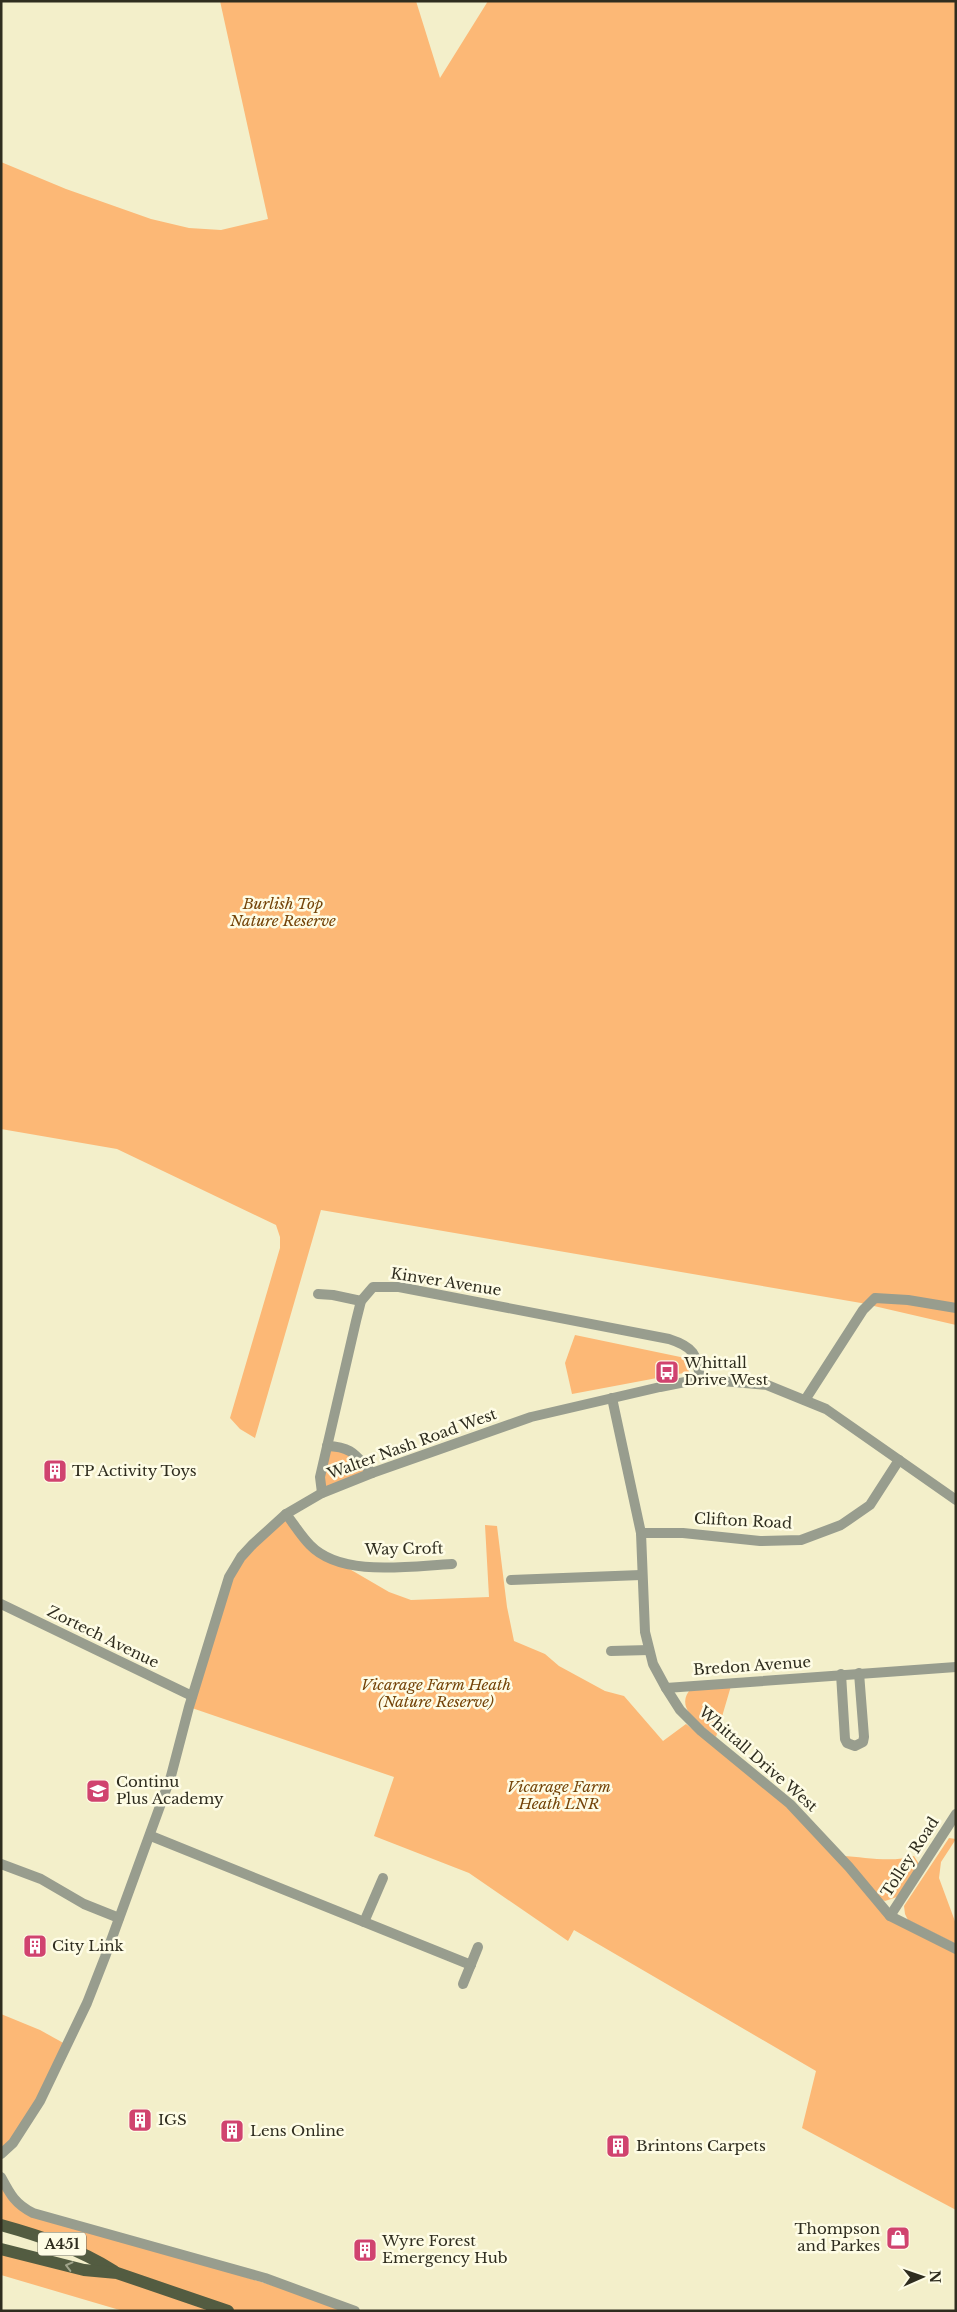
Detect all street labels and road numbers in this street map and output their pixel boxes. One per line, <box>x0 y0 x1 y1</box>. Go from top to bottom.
street label: Kinver Avenue <box>389 1263 503 1300</box>
street label: Walter Nash Road West <box>324 1404 499 1483</box>
street label: Clifton Road <box>693 1508 793 1533</box>
street label: Way Croft <box>364 1538 444 1559</box>
street label: Zortech Avenue <box>44 1601 162 1672</box>
street label: Bredon Avenue <box>692 1652 812 1679</box>
street label: Whittall Drive West <box>694 1701 822 1816</box>
street label: Tolley Road <box>877 1813 943 1900</box>
road number: A451 <box>38 2232 86 2256</box>

